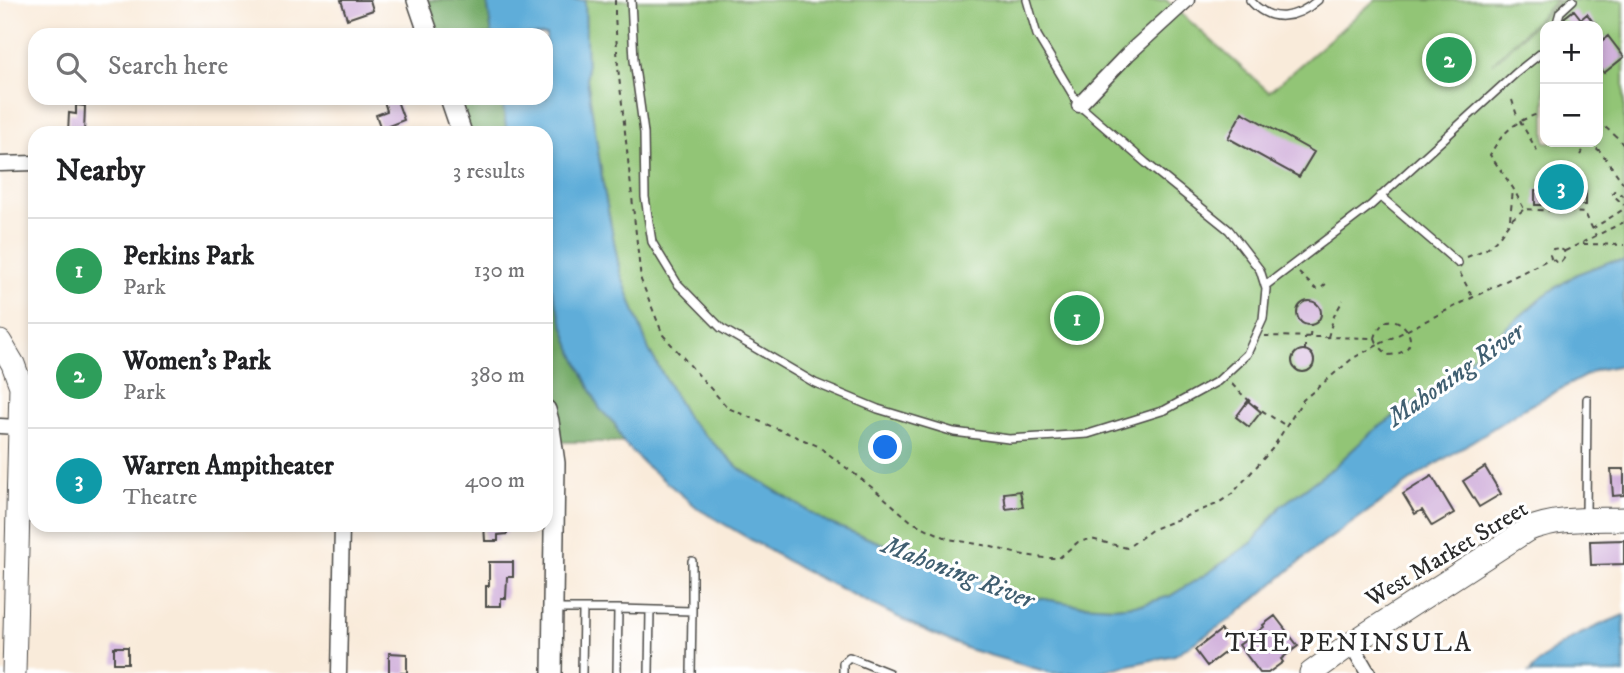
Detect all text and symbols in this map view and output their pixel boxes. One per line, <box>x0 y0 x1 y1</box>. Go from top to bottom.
map controls <box>1540 21 1603 147</box>
button: + <box>1540 21 1603 84</box>
search box <box>28 28 553 105</box>
pin: 2 <box>1426 34 1472 86</box>
icon: search <box>52 48 90 86</box>
text: Search here <box>108 50 228 83</box>
button: − <box>1540 84 1603 147</box>
text: Nearby <box>56 153 145 190</box>
text: 3 results <box>453 157 525 186</box>
pin: 3 <box>1538 161 1584 213</box>
text: Perkins Park <box>123 240 254 273</box>
text: 1 <box>75 256 83 285</box>
text: 130 m <box>473 256 525 285</box>
text: Park <box>123 273 166 302</box>
pin: 1 <box>1054 292 1100 344</box>
water label: Mahoning River <box>1379 315 1532 436</box>
text: Women's Park <box>123 345 271 378</box>
text: 2 <box>73 361 85 390</box>
text: 380 m <box>470 361 525 390</box>
text: Park <box>123 378 166 407</box>
your location <box>868 430 902 464</box>
text: Warren Ampitheater <box>123 450 334 483</box>
text: 3 <box>75 466 83 495</box>
text: 400 m <box>465 466 525 495</box>
text: Theatre <box>123 483 197 512</box>
street label: West Market Street <box>1360 494 1534 615</box>
water label: Mahoning River <box>876 528 1040 618</box>
district label: THE PENINSULA <box>1225 627 1473 660</box>

